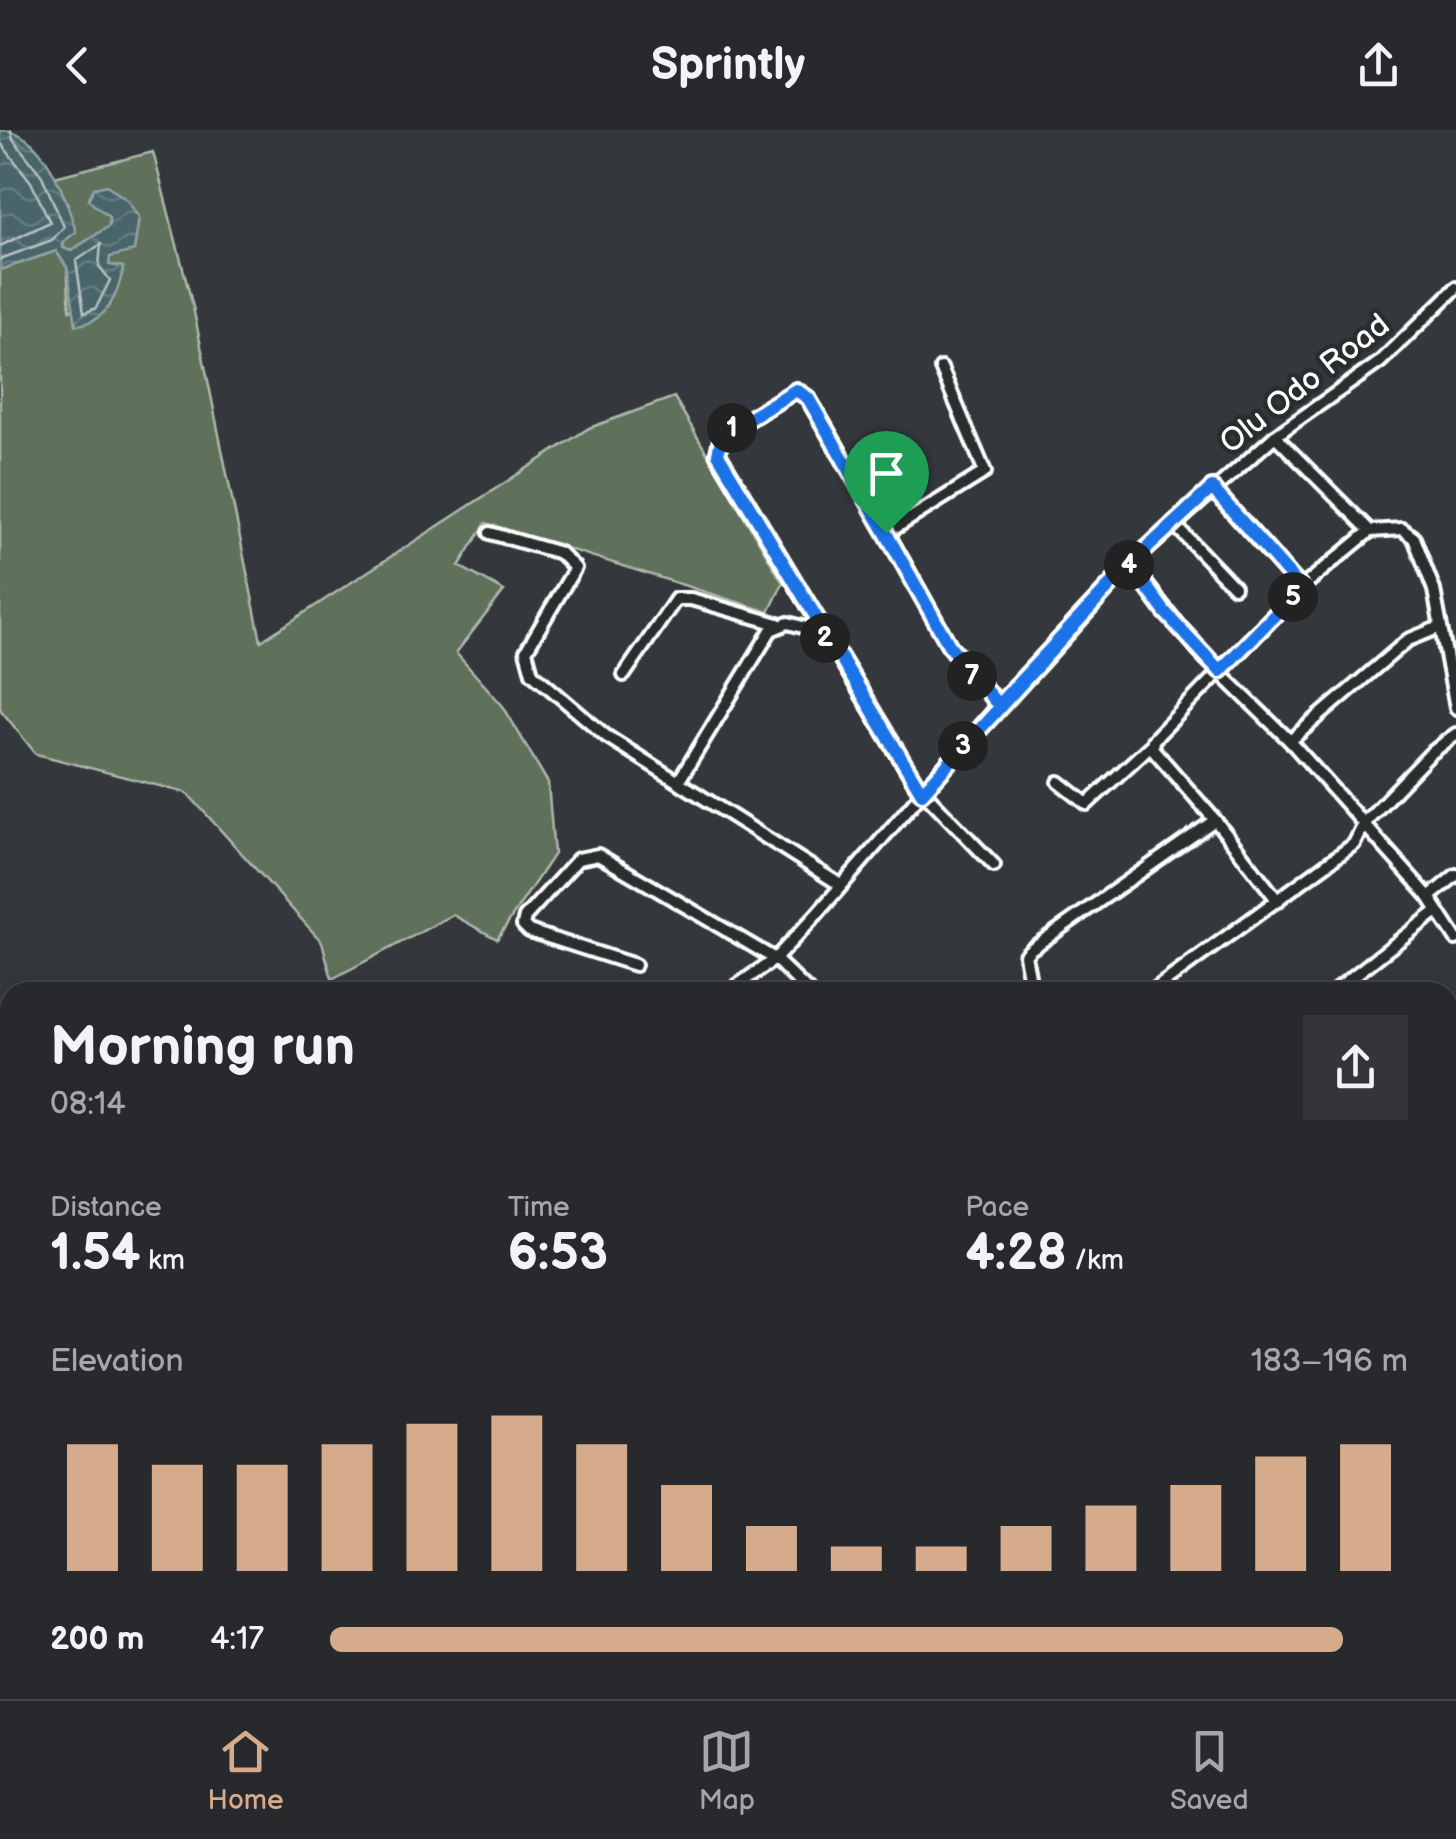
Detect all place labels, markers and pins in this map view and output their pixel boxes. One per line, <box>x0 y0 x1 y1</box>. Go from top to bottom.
pin: 1 <box>707 403 757 453</box>
pin <box>844 431 929 534</box>
pin: 4 <box>1104 540 1154 590</box>
pin: 5 <box>1268 572 1318 622</box>
pin: 2 <box>800 613 850 663</box>
pin: 7 <box>947 651 997 701</box>
pin: 3 <box>938 721 988 771</box>

